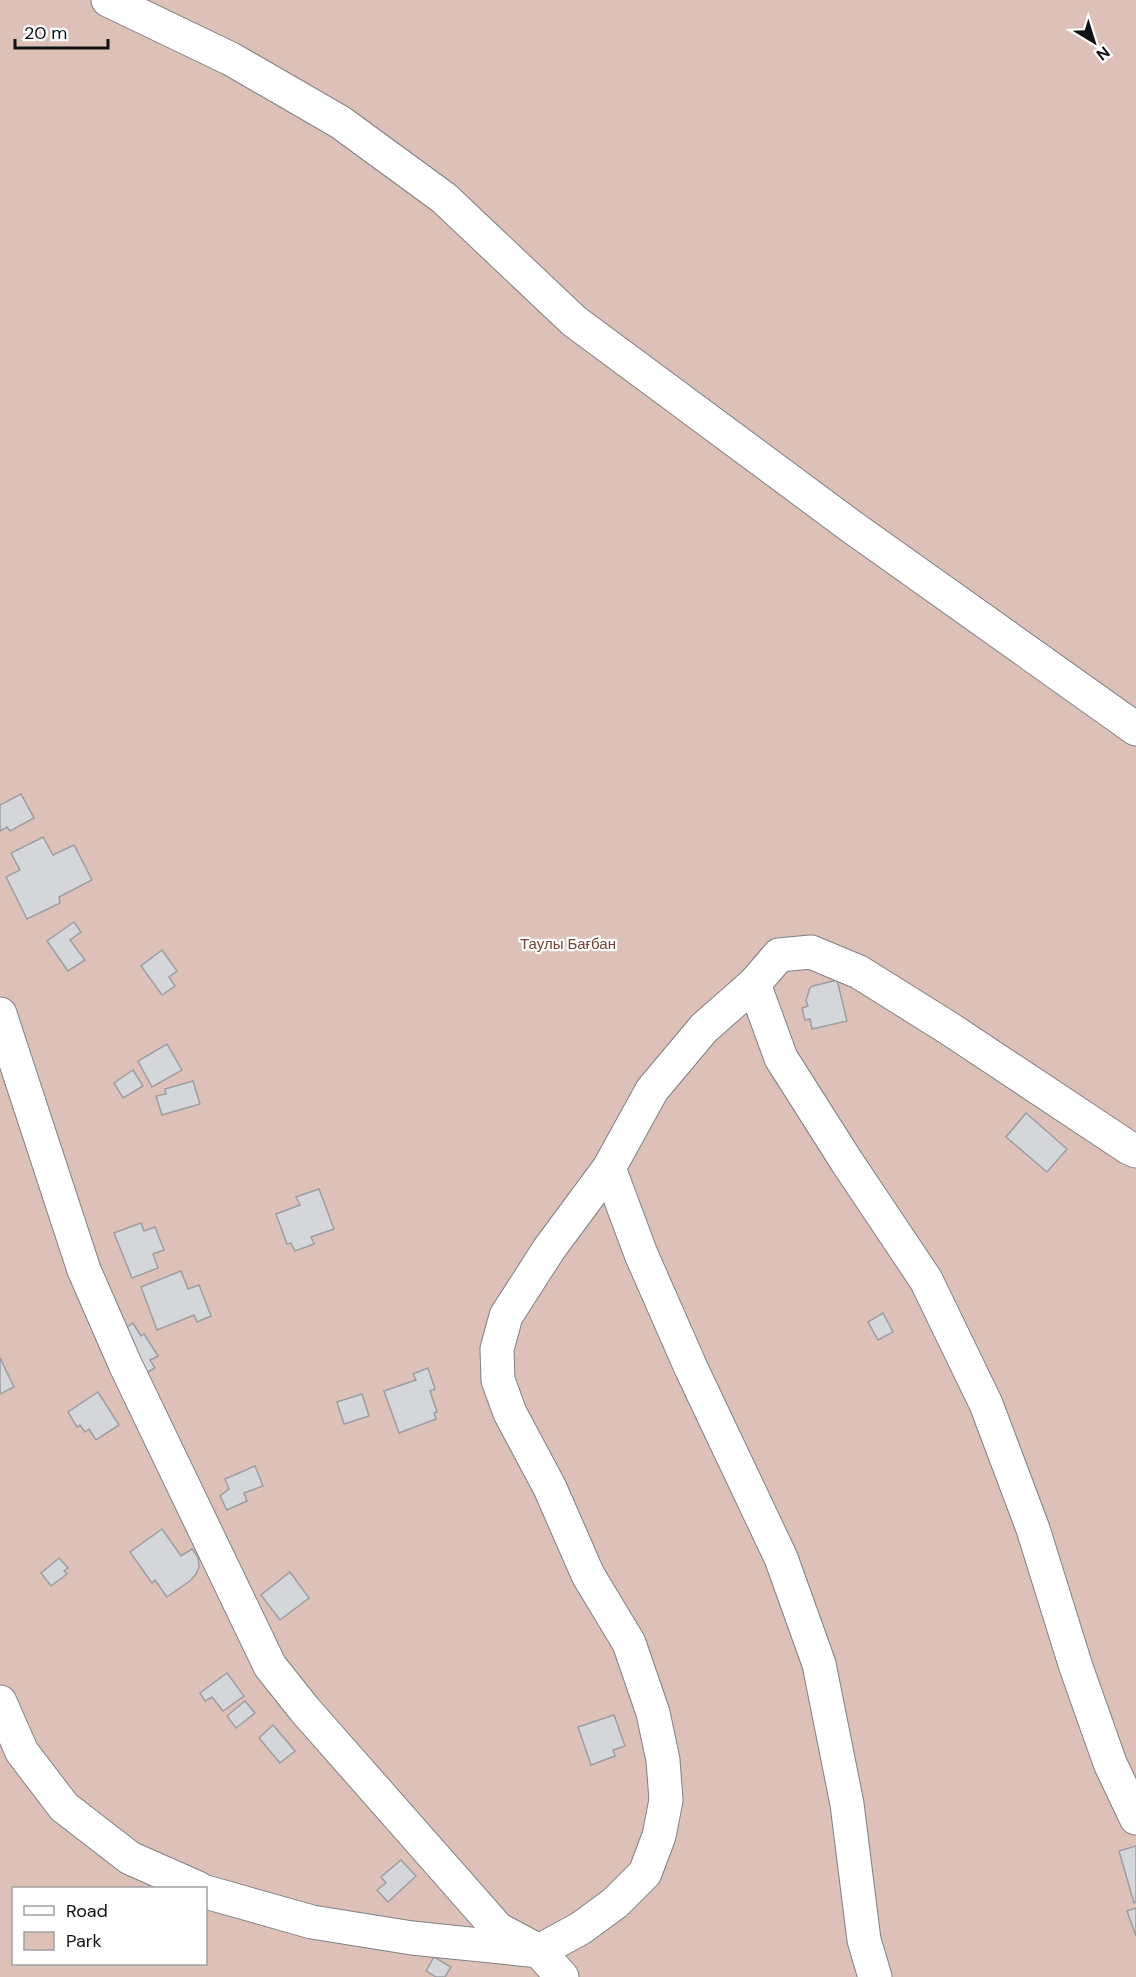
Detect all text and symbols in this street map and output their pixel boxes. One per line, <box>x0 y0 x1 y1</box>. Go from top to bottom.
scale bar <box>15 12 108 50</box>
north arrow <box>1064 12 1124 72</box>
text: 20 m <box>24 21 67 45</box>
text: N <box>1092 42 1114 65</box>
park label: Таулы Бағбан <box>520 934 616 954</box>
legend <box>12 1887 207 1965</box>
text: Road <box>66 1899 108 1923</box>
text: Park <box>66 1929 102 1953</box>

